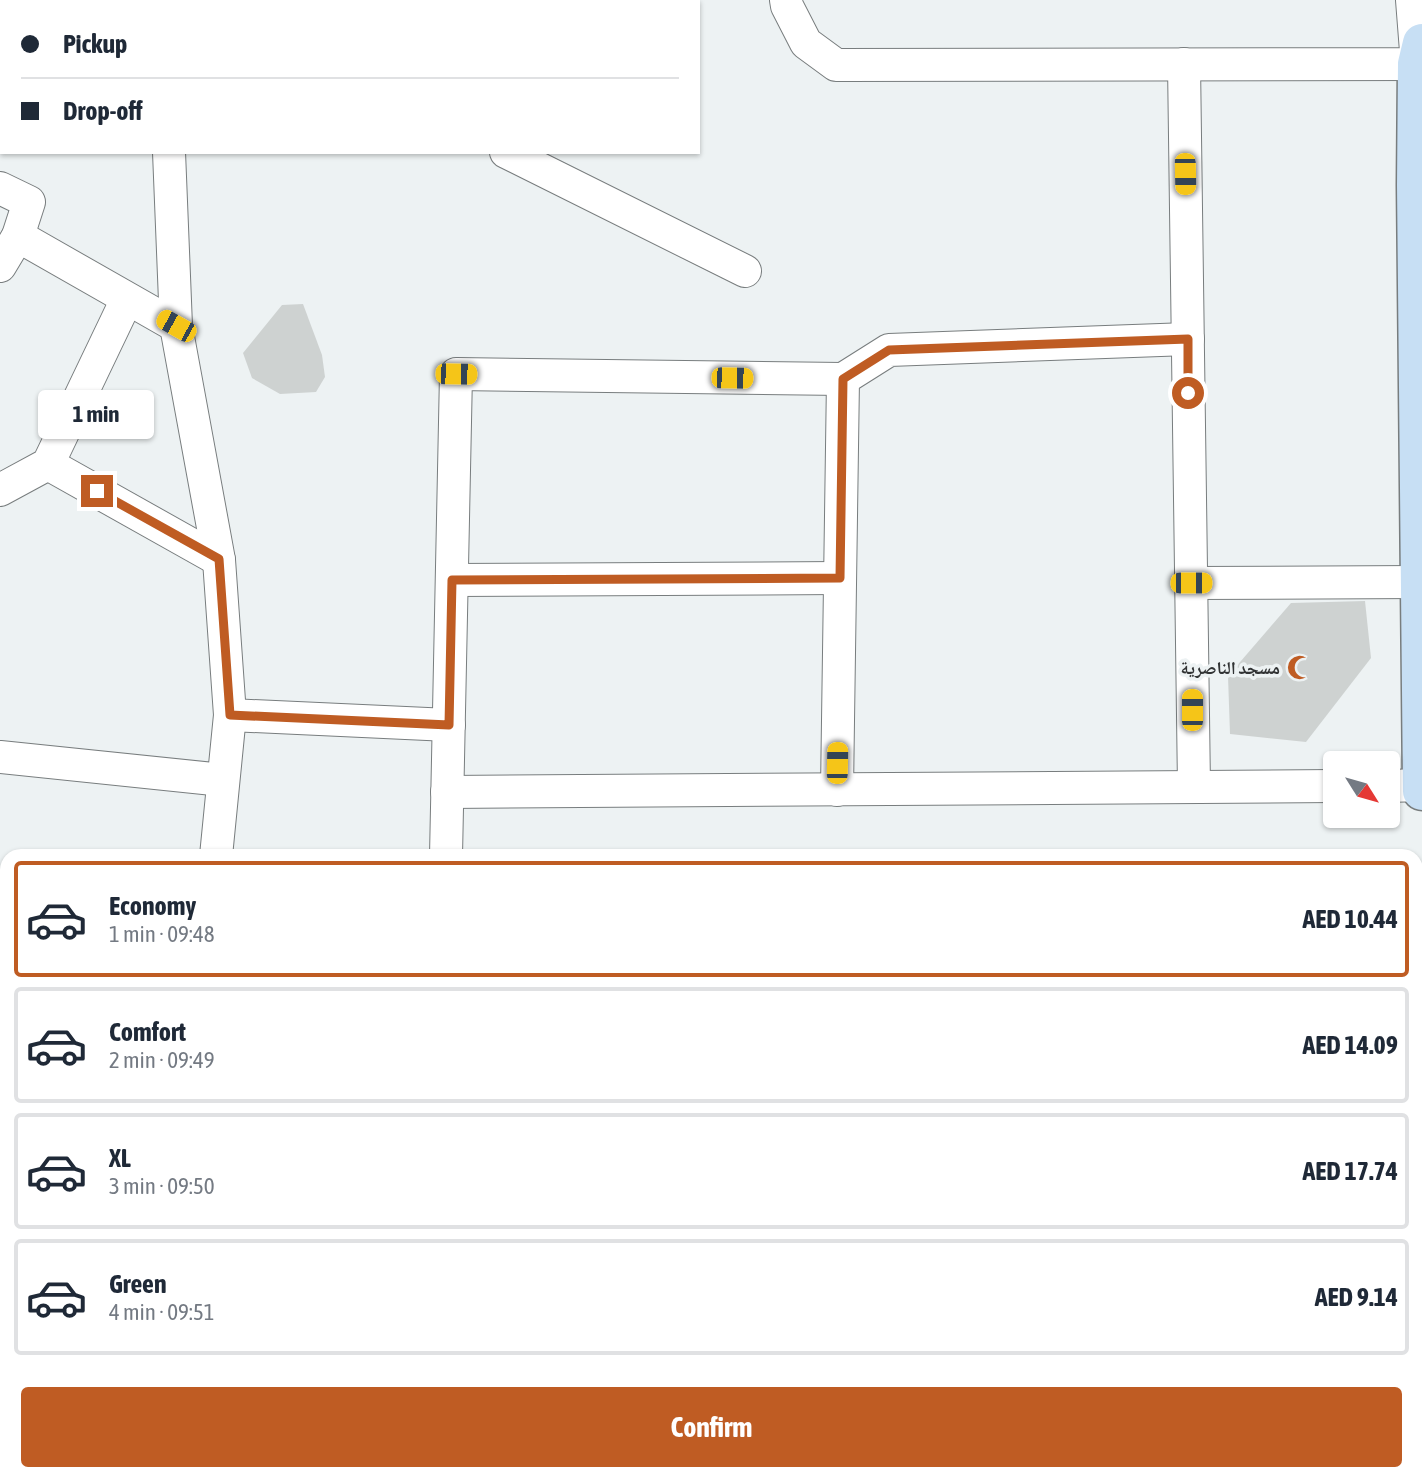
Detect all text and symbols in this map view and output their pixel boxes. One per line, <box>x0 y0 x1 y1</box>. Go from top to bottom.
text: Pickup <box>63 29 127 59</box>
text: Drop-off <box>63 96 143 126</box>
car <box>1175 153 1196 195</box>
car <box>153 307 200 345</box>
car <box>435 363 478 385</box>
car <box>711 367 754 389</box>
route start <box>1172 377 1204 409</box>
callout: 1 min <box>39 390 155 438</box>
text: 1 min <box>73 401 119 427</box>
route end <box>81 475 113 507</box>
car <box>1171 573 1213 594</box>
mosque icon: مسجد الناصرية <box>1286 653 1314 681</box>
place label: مسجد الناصرية <box>1180 657 1280 678</box>
car <box>1182 689 1203 731</box>
car <box>827 742 848 784</box>
north arrow <box>1323 751 1400 828</box>
map controls <box>1323 751 1400 828</box>
icon: car <box>25 888 88 951</box>
text: Economy <box>109 891 196 921</box>
text: AED 10.44 <box>1303 904 1398 934</box>
text: 1 min · 09:48 <box>109 921 215 947</box>
icon: car <box>25 1014 88 1077</box>
text: Comfort <box>109 1017 186 1047</box>
text: AED 14.09 <box>1303 1030 1398 1060</box>
text: 2 min · 09:49 <box>109 1047 215 1073</box>
icon: car <box>25 1140 88 1203</box>
text: XL <box>109 1143 131 1173</box>
text: AED 17.74 <box>1303 1156 1398 1186</box>
text: 3 min · 09:50 <box>109 1173 215 1199</box>
icon: car <box>25 1266 88 1329</box>
text: Green <box>109 1269 167 1299</box>
text: AED 9.14 <box>1315 1282 1398 1312</box>
text: 4 min · 09:51 <box>109 1299 215 1325</box>
button: Confirm <box>21 1387 1402 1467</box>

